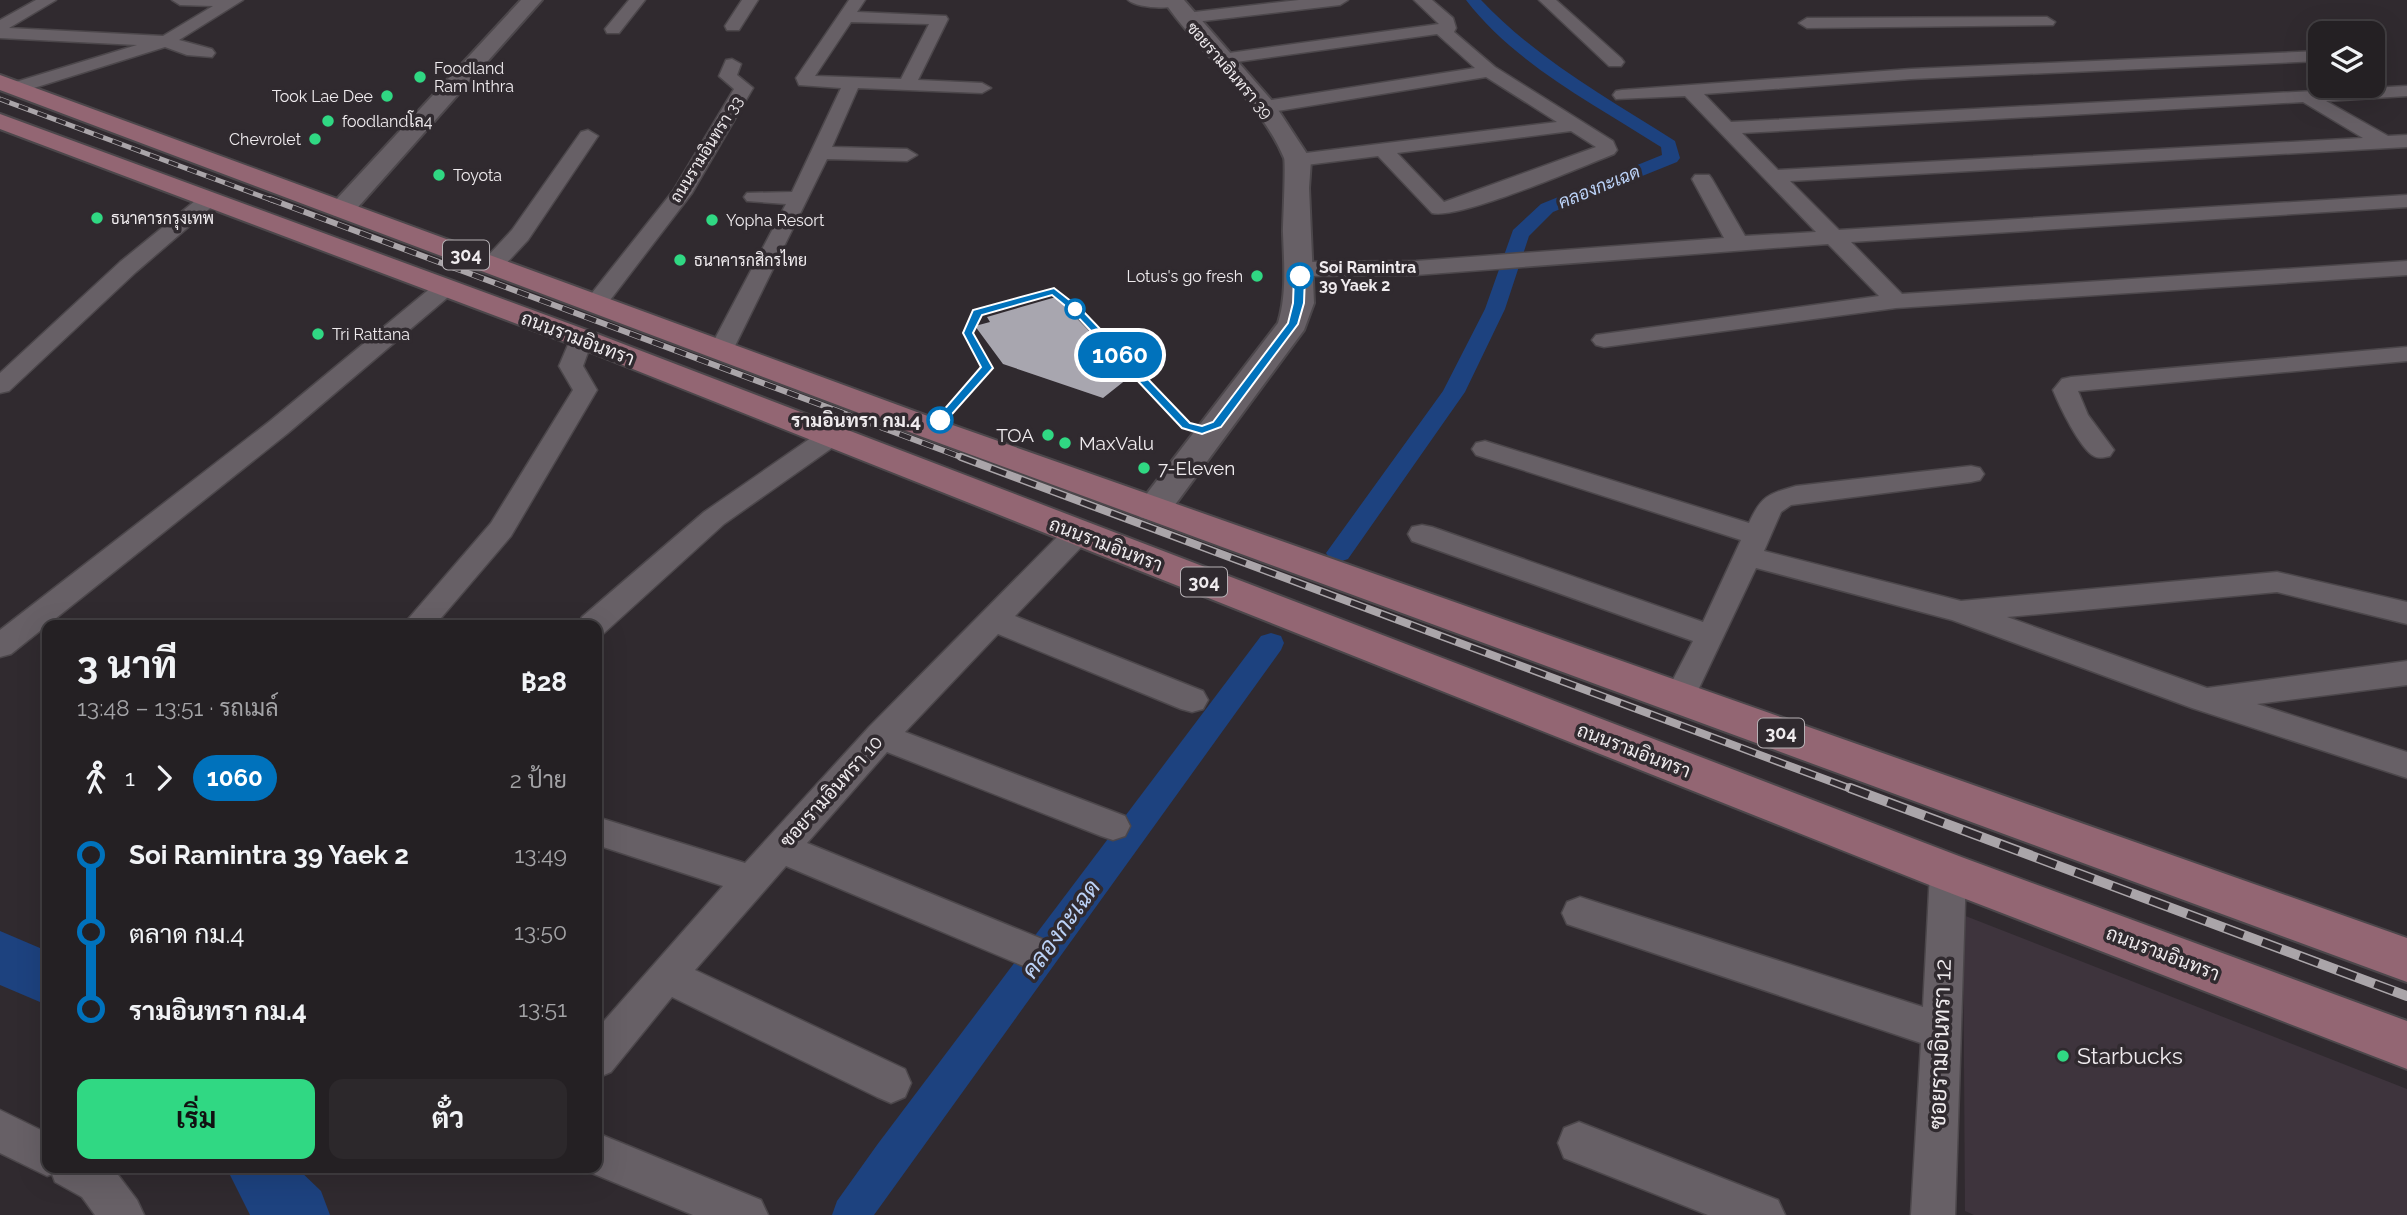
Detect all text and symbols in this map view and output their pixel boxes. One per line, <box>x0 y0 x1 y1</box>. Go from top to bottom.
street label: ซอยรามอินทรา 39 <box>1183 18 1277 122</box>
map controls <box>2308 21 2385 98</box>
button: layers <box>2308 21 2385 98</box>
place label: Foodland Ram Inthra <box>434 59 514 96</box>
marker: Foodland Ram Inthra <box>412 69 428 85</box>
place label: Took Lae Dee <box>272 87 373 106</box>
marker: Took Lae Dee <box>379 88 395 104</box>
street label: ถนนรามอินทรา 33 <box>666 93 747 206</box>
place label: foodlandโล4 <box>342 110 433 131</box>
marker: foodlandโล4 <box>320 113 336 129</box>
place label: Chevrolet <box>229 130 302 149</box>
marker: Chevrolet <box>307 131 323 147</box>
water label: คลองกะเฉด <box>1555 161 1643 212</box>
place label: Toyota <box>453 166 502 185</box>
marker: Toyota <box>431 167 447 183</box>
place label: ธนาคารกรุงเทพ <box>111 209 214 230</box>
marker: ธนาคารกรุงเทพ <box>89 210 105 226</box>
place label: Yopha Resort <box>726 211 825 230</box>
marker: Yopha Resort <box>704 212 720 228</box>
road number: 304 <box>443 241 489 270</box>
place label: ธนาคารกสิกรไทย <box>694 249 807 270</box>
marker: ธนาคารกสิกรไทย <box>672 252 688 268</box>
place label: Soi Ramintra 39 Yaek 2 <box>1319 258 1416 295</box>
marker: Soi Ramintra 39 Yaek 2 <box>1287 263 1313 289</box>
place label: Lotus's go fresh <box>1127 267 1243 286</box>
marker: Lotus's go fresh <box>1249 268 1265 284</box>
unlabelled marker <box>1065 299 1085 319</box>
street label: ถนนรามอินทรา <box>518 306 638 370</box>
place label: Tri Rattana <box>332 325 410 344</box>
marker: Tri Rattana <box>310 326 326 342</box>
line badge: 1060 <box>1071 332 1169 378</box>
text: 1060 <box>1092 340 1148 369</box>
marker: รามอินทรา กม.4 <box>927 407 953 433</box>
place label: รามอินทรา กม.4 <box>791 409 921 431</box>
place label: TOA <box>996 424 1034 446</box>
marker: TOA <box>1040 427 1056 443</box>
place label: MaxValu <box>1079 432 1154 454</box>
marker: MaxValu <box>1057 435 1073 451</box>
place label: 7-Eleven <box>1158 457 1235 479</box>
marker: 7-Eleven <box>1136 460 1152 476</box>
street label: ถนนรามอินทรา <box>1046 512 1166 576</box>
road number: 304 <box>1181 568 1227 596</box>
text: 3 นาที <box>77 642 177 687</box>
text: ฿28 <box>521 667 567 697</box>
text: 13:48 – 13:51 · รถเมล์ <box>77 694 278 721</box>
street label: ถนนรามอินทรา <box>1574 718 1694 782</box>
road number: 304 <box>1758 718 1804 748</box>
street label: ซอยรามอินทรา 10 <box>775 731 887 851</box>
icon: walk <box>77 759 115 797</box>
icon: forward <box>145 759 183 797</box>
text: 1060 <box>207 763 263 792</box>
text: 1 <box>125 764 135 791</box>
text: 2 ป้าย <box>510 766 567 793</box>
text: Soi Ramintra 39 Yaek 2 <box>129 840 409 870</box>
text: 13:49 <box>515 841 567 868</box>
water label: คลองกะเฉด <box>1015 874 1106 984</box>
text: 13:50 <box>514 918 567 945</box>
text: ตลาด กม.4 <box>129 919 245 949</box>
street label: ถนนรามอินทรา <box>2103 921 2223 985</box>
street label: ซอยรามอินทรา 12 <box>1923 958 1956 1130</box>
text: 13:51 <box>518 995 567 1022</box>
text: รามอินทรา กม.4 <box>129 996 307 1026</box>
place label: Starbucks <box>2077 1042 2183 1069</box>
marker: Starbucks <box>2055 1048 2071 1064</box>
button: เริ่ม <box>77 1079 315 1159</box>
button: ตั๋ว <box>329 1079 567 1159</box>

